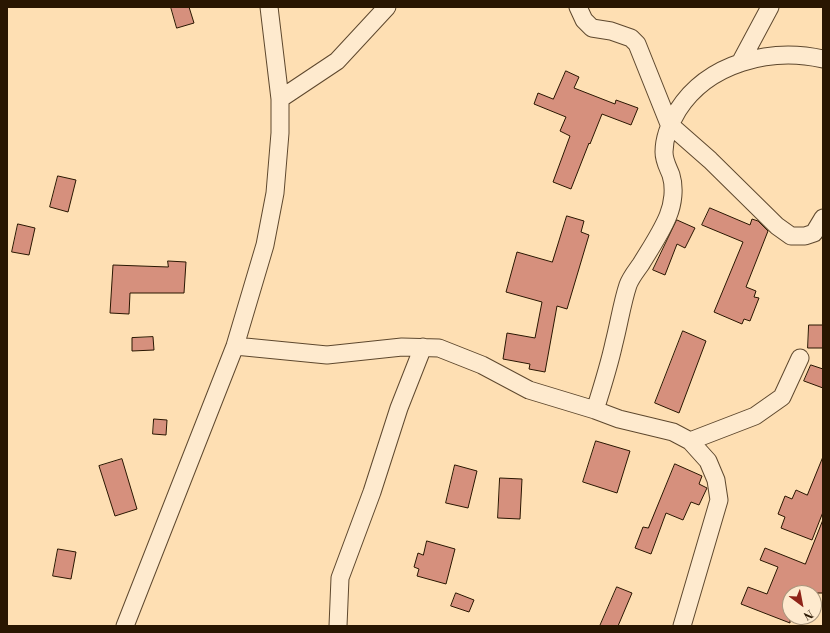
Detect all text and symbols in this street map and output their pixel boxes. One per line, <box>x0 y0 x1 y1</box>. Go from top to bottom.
north arrow <box>782 585 822 625</box>
text: N <box>800 606 815 623</box>

